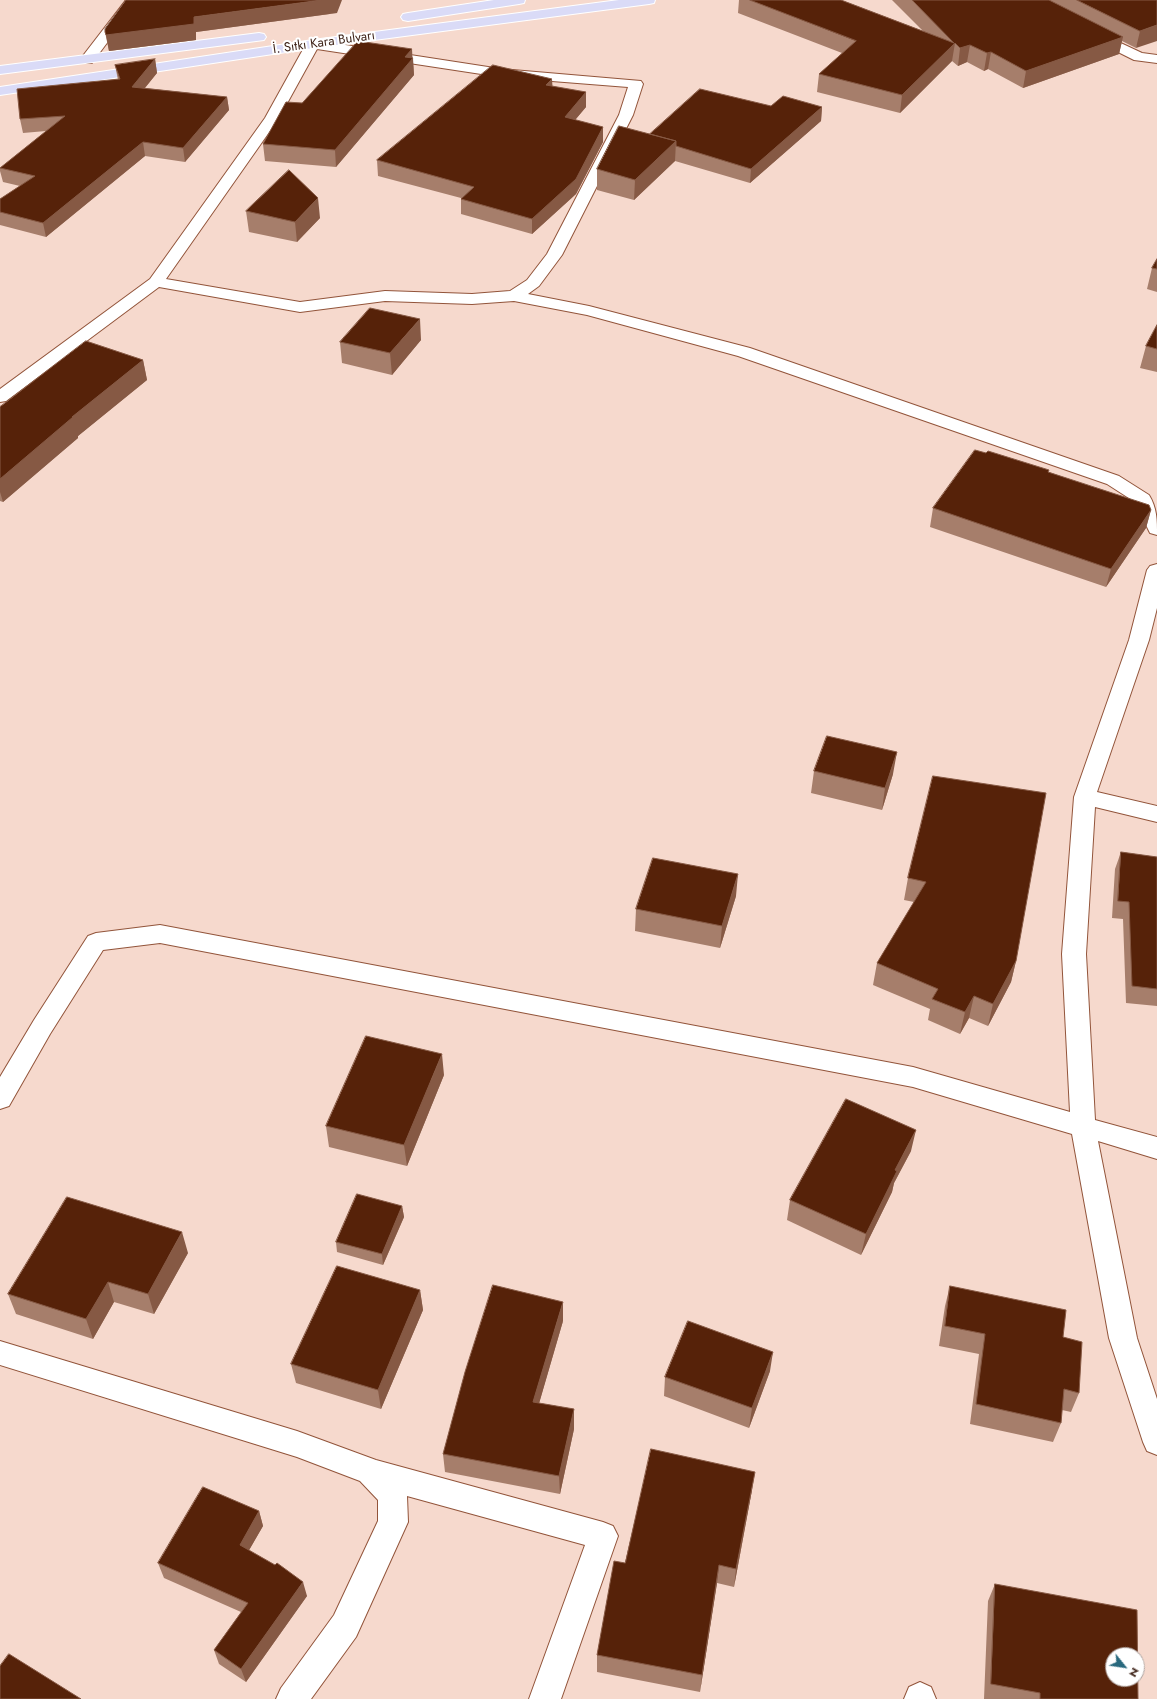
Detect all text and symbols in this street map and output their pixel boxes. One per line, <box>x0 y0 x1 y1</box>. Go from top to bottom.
street label: İ. Sıtkı Kara Bulvarı <box>272 28 376 58</box>
north arrow <box>1105 1647 1145 1687</box>
text: N <box>1125 1665 1144 1680</box>

